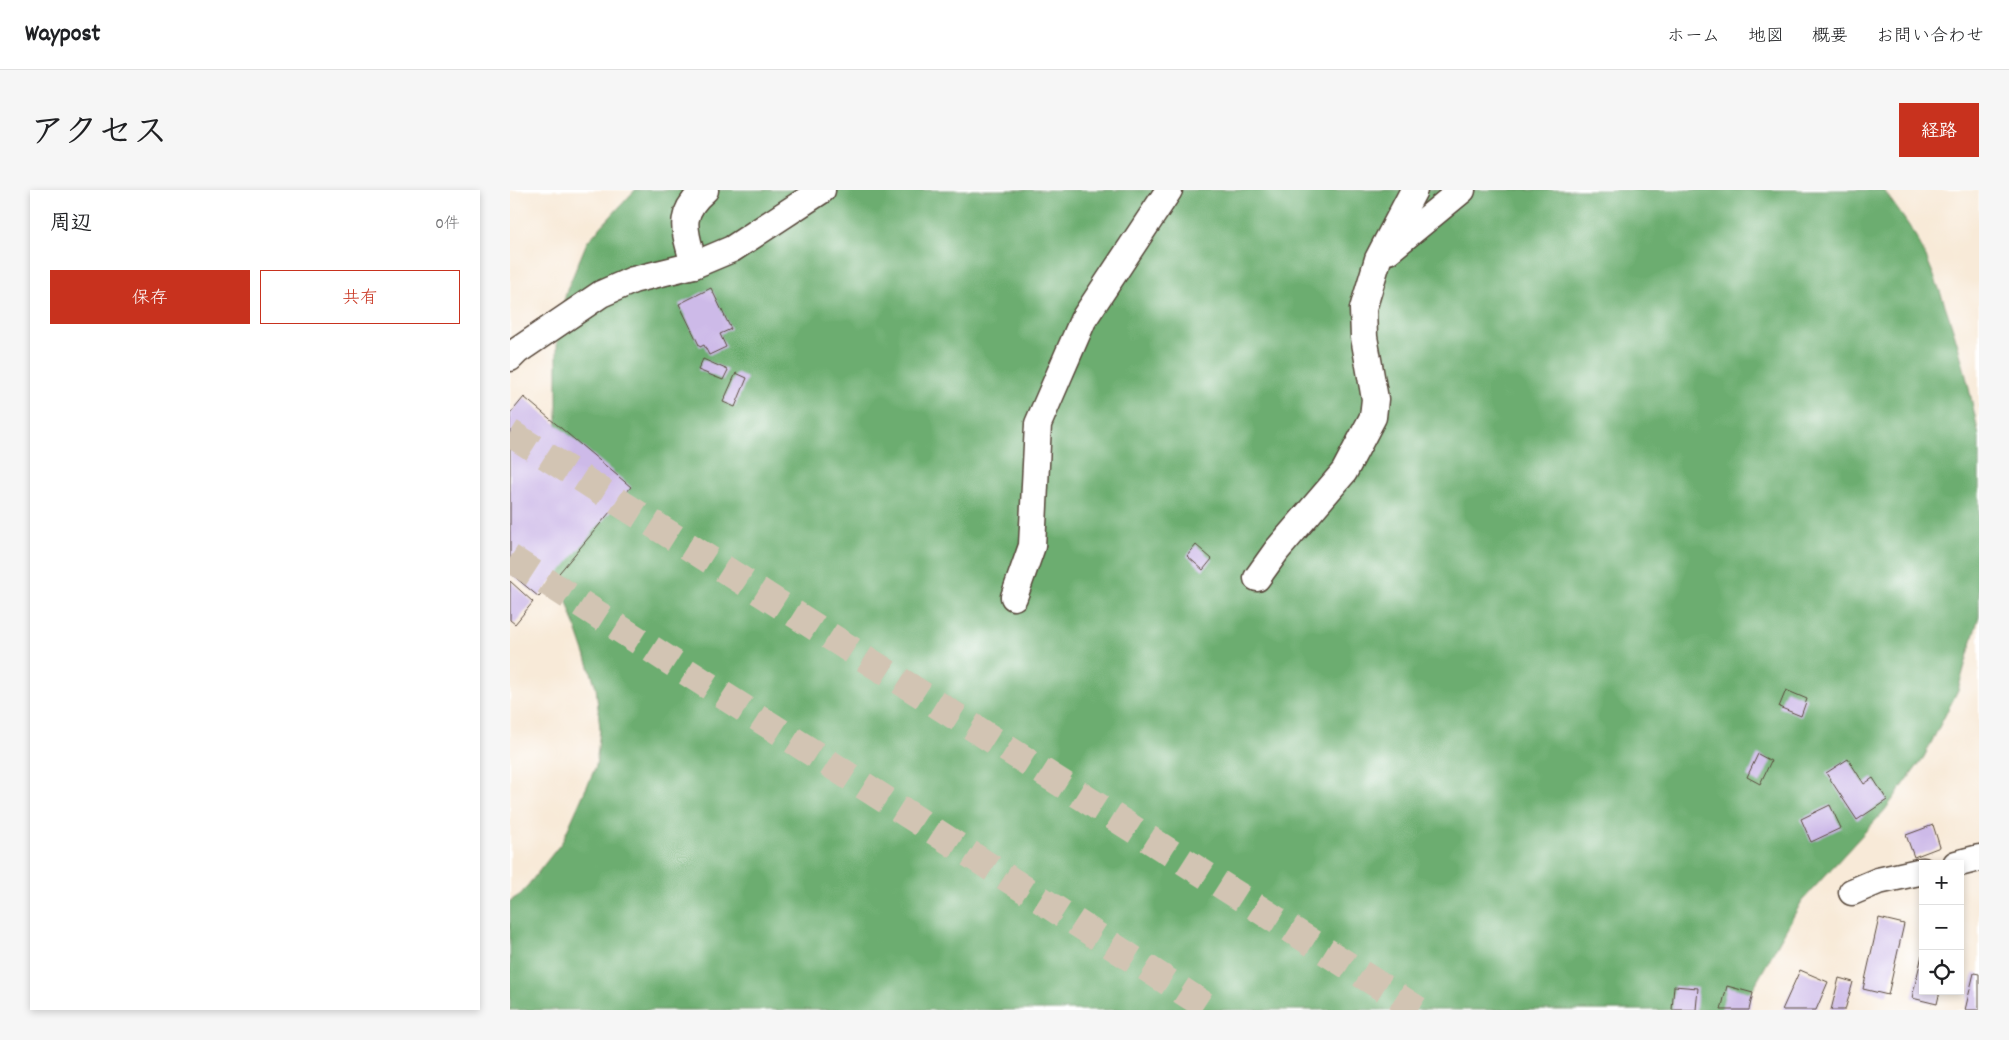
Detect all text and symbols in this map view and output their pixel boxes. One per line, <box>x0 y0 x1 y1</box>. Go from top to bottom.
text: Waypost <box>25 18 100 52</box>
text: ホーム <box>1667 25 1720 50</box>
text: 地図 <box>1748 25 1784 50</box>
text: 概要 <box>1812 25 1848 50</box>
text: お問い合わせ <box>1876 25 1984 50</box>
button: 経路 <box>1899 103 1979 157</box>
text: アクセス <box>30 110 168 160</box>
text: 周辺 <box>50 210 92 240</box>
text: 0件 <box>435 213 460 236</box>
button: 保存 <box>50 270 250 324</box>
button: 共有 <box>260 270 460 324</box>
map controls <box>1919 860 1964 995</box>
button: + <box>1919 860 1964 905</box>
button: − <box>1919 905 1964 950</box>
button: locate <box>1919 950 1964 995</box>

